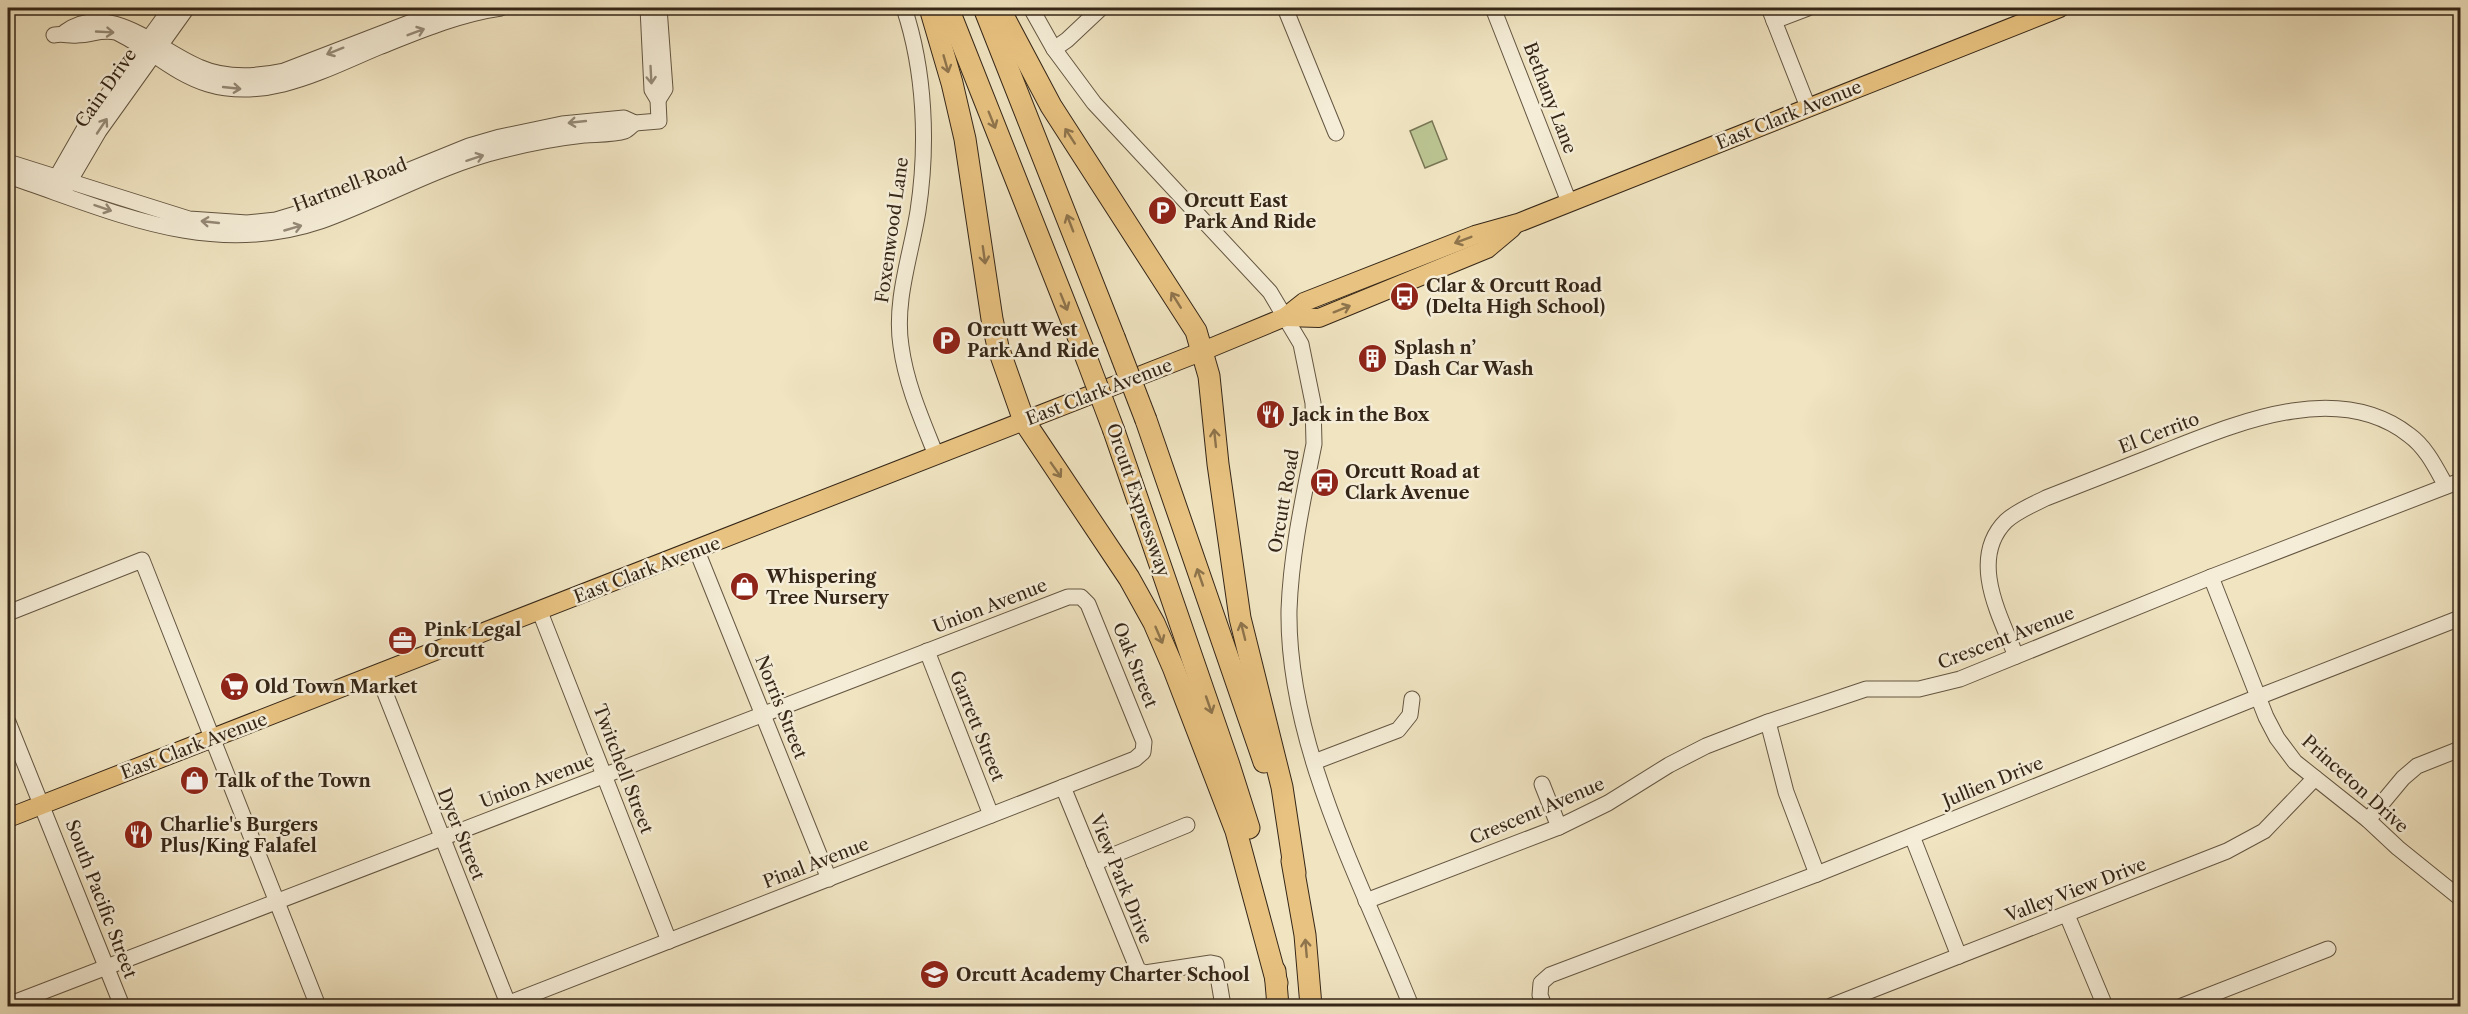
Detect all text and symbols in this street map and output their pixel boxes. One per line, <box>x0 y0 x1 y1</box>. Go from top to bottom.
one-way arrow <box>94 26 114 37</box>
one-way arrow <box>406 26 425 37</box>
street label: Bethany Lane <box>1519 39 1581 157</box>
street label: Cain Drive <box>71 44 141 132</box>
one-way arrow <box>326 46 345 57</box>
one-way arrow <box>941 54 952 73</box>
one-way arrow <box>646 65 657 85</box>
street label: East Clark Avenue <box>1713 76 1865 154</box>
one-way arrow <box>221 83 241 94</box>
one-way arrow <box>988 111 999 129</box>
one-way arrow <box>568 117 588 128</box>
one-way arrow <box>96 118 108 134</box>
one-way arrow <box>1064 128 1076 145</box>
one-way arrow <box>465 152 484 163</box>
street label: Hartnell Road <box>290 153 410 217</box>
street label: Foxenwood Lane <box>871 156 913 304</box>
place label: Orcutt East Park And Ride <box>1184 190 1317 233</box>
parking icon: Orcutt East Park And Ride <box>1147 195 1179 227</box>
one-way arrow <box>93 203 112 214</box>
one-way arrow <box>1064 215 1075 233</box>
one-way arrow <box>201 216 221 227</box>
one-way arrow <box>284 222 303 234</box>
one-way arrow <box>1454 235 1472 246</box>
one-way arrow <box>978 244 989 264</box>
place label: Clar & Orcutt Road (Delta High School) <box>1426 275 1605 318</box>
bus stop icon: Clar & Orcutt Road (Delta High School) <box>1389 280 1421 312</box>
one-way arrow <box>1059 292 1070 310</box>
one-way arrow <box>1169 292 1181 309</box>
one-way arrow <box>1332 303 1351 314</box>
place label: Orcutt West Park And Ride <box>967 319 1100 362</box>
parking icon: Orcutt West Park And Ride <box>930 324 962 356</box>
place label: Splash n’ Dash Car Wash <box>1394 337 1534 380</box>
building icon: Splash n’ Dash Car Wash <box>1357 342 1389 374</box>
street label: East Clark Avenue <box>1023 354 1175 430</box>
restaurant icon: Jack in the Box <box>1255 399 1287 431</box>
place label: Jack in the Box <box>1289 404 1430 426</box>
street label: El Cerrito <box>2116 408 2202 458</box>
street label: Orcutt Expressway <box>1101 420 1175 581</box>
one-way arrow <box>1209 429 1220 449</box>
street label: Orcutt Road <box>1264 447 1304 555</box>
one-way arrow <box>1050 461 1062 478</box>
place label: Orcutt Road at Clark Avenue <box>1345 461 1480 504</box>
bus stop icon: Orcutt Road at Clark Avenue <box>1308 466 1340 498</box>
street label: East Clark Avenue <box>571 532 723 608</box>
place label: Whispering Tree Nursery <box>765 566 889 609</box>
one-way arrow <box>1194 568 1205 587</box>
shop icon: Whispering Tree Nursery <box>729 571 761 603</box>
street label: Union Avenue <box>930 574 1050 638</box>
street label: Crescent Avenue <box>1935 602 2077 674</box>
place label: Pink Legal Orcutt <box>424 619 521 662</box>
street label: Oak Street <box>1108 619 1162 712</box>
one-way arrow <box>1237 622 1249 641</box>
office icon: Pink Legal Orcutt <box>387 624 419 656</box>
one-way arrow <box>1154 625 1165 644</box>
street label: Norris Street <box>750 652 812 763</box>
street label: Garrett Street <box>945 667 1009 785</box>
supermarket icon: Old Town Market <box>218 671 250 703</box>
place label: Old Town Market <box>255 676 418 698</box>
one-way arrow <box>1204 695 1215 713</box>
street label: Twitchell Street <box>588 701 658 837</box>
street label: East Clark Avenue <box>118 708 270 784</box>
street label: Princeton Drive <box>2297 730 2413 838</box>
street label: Union Avenue <box>477 749 597 813</box>
street label: Jullien Drive <box>1937 752 2046 813</box>
shop icon: Talk of the Town <box>178 765 210 797</box>
place label: Talk of the Town <box>215 770 371 792</box>
street label: Crescent Avenue <box>1466 773 1608 849</box>
street label: Dyer Street <box>433 785 490 884</box>
street label: View Park Drive <box>1085 810 1157 947</box>
place label: Charlie's Burgers Plus/King Falafel <box>160 814 318 857</box>
street label: South Pacific Street <box>61 817 142 982</box>
restaurant icon: Charlie's Burgers Plus/King Falafel <box>123 819 155 851</box>
street label: Pinal Avenue <box>760 833 872 893</box>
street label: Valley View Drive <box>2002 853 2149 927</box>
one-way arrow <box>1300 939 1311 959</box>
school or university icon: Orcutt Academy Charter School <box>919 959 951 991</box>
place label: Orcutt Academy Charter School <box>956 964 1250 986</box>

